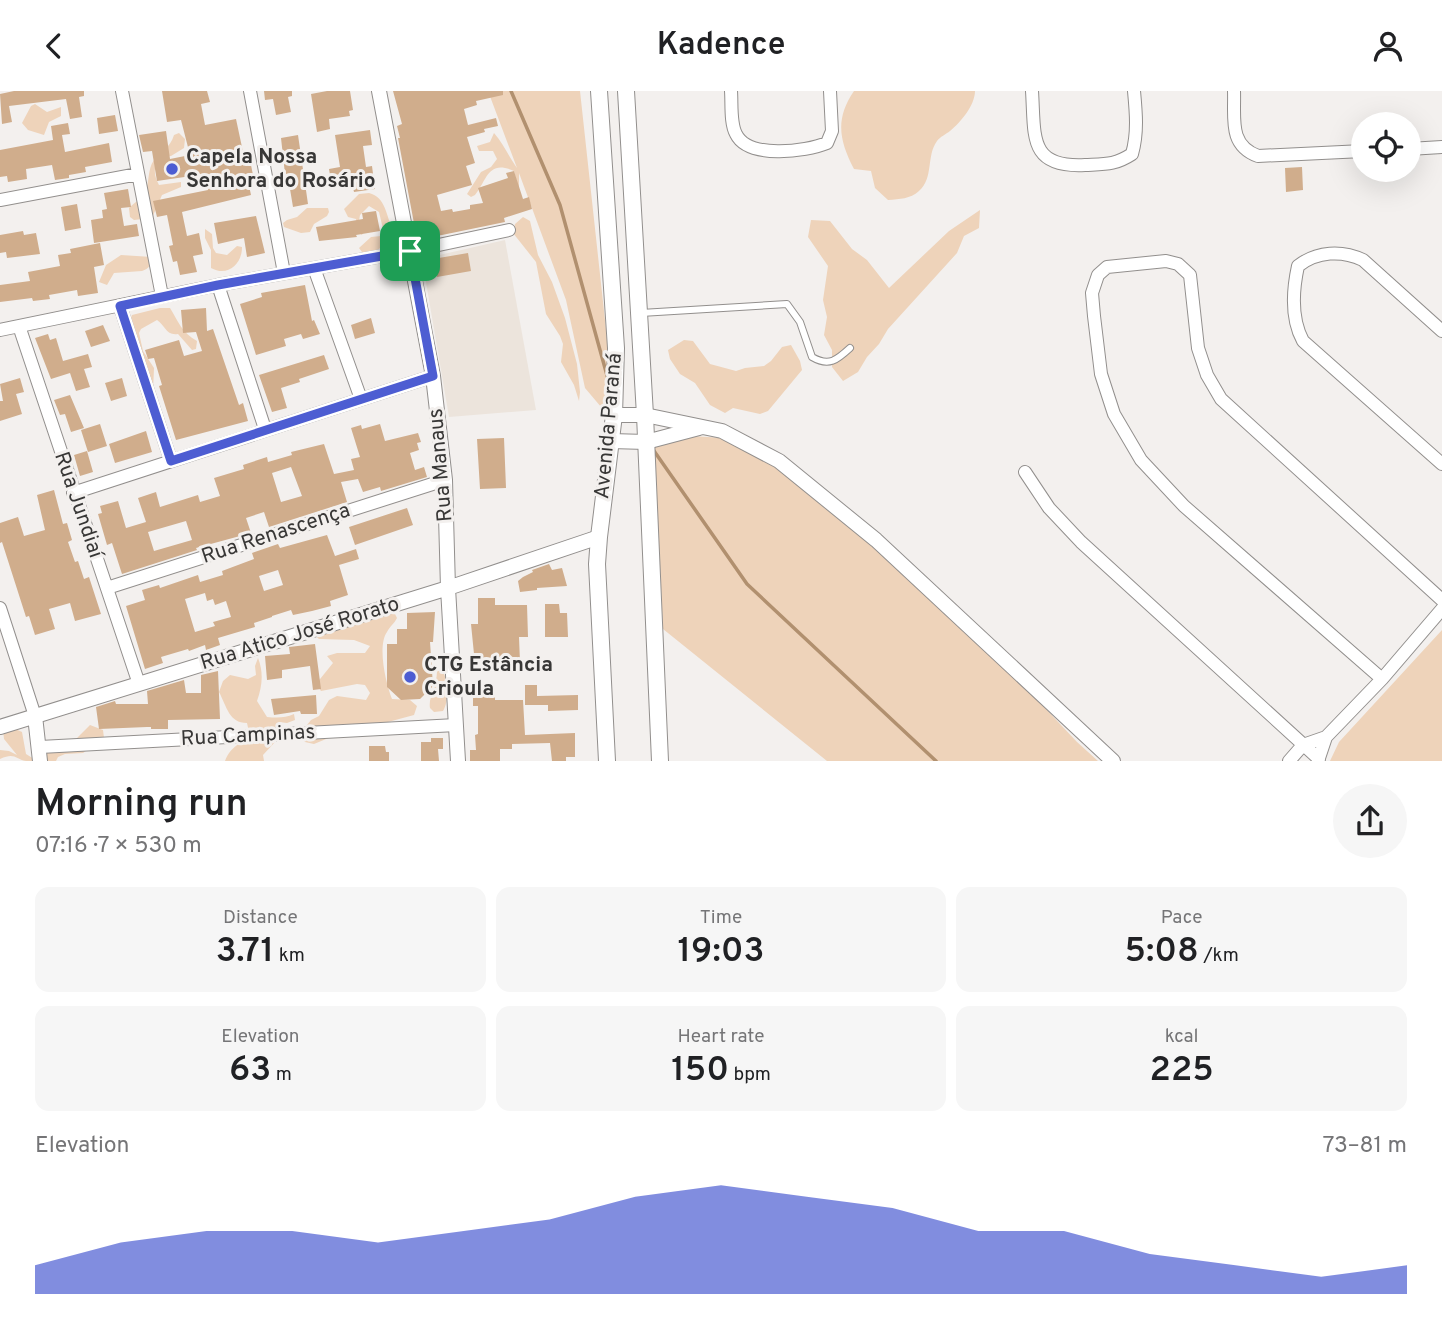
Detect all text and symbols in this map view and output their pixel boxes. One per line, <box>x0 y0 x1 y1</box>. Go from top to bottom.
text: Kadence <box>657 26 785 66</box>
icon: back <box>35 27 73 65</box>
icon: person <box>1369 27 1407 65</box>
map controls <box>1351 112 1421 182</box>
button: locate <box>1351 112 1421 182</box>
place label: Capela Nossa Senhora do Rosário <box>186 144 376 195</box>
marker: Capela Nossa Senhora do Rosário <box>164 161 180 177</box>
pin <box>380 221 440 281</box>
icon: arrive <box>391 232 429 270</box>
street label: Avenida Paraná <box>589 352 629 500</box>
street label: Rua Manaus <box>423 407 459 523</box>
street label: Rua Jundiaí <box>47 448 109 563</box>
street label: Rua Renascença <box>198 497 354 571</box>
street label: Rua Atico José Rorato <box>197 591 403 677</box>
place label: CTG Estância Crioula <box>424 652 553 703</box>
marker: CTG Estância Crioula <box>402 669 418 685</box>
street label: Rua Campinas <box>180 719 316 753</box>
text: Morning run <box>35 781 248 830</box>
button: share <box>1333 784 1407 858</box>
text: 07:16 · 7 × 530 m <box>35 832 202 861</box>
text: Distance <box>223 906 298 930</box>
text: Time <box>700 906 742 930</box>
text: Pace <box>1161 906 1203 930</box>
text: 3.71 <box>216 930 274 974</box>
text: 19:03 <box>677 930 765 974</box>
text: 5:08 <box>1124 930 1199 974</box>
text: km <box>274 944 305 968</box>
text: /km <box>1199 944 1239 968</box>
text: Elevation <box>221 1025 299 1049</box>
text: Heart rate <box>678 1025 764 1049</box>
text: kcal <box>1165 1025 1199 1049</box>
text: 63 <box>229 1049 271 1093</box>
text: 150 <box>671 1049 729 1093</box>
text: 225 <box>1150 1049 1214 1093</box>
text: m <box>271 1063 292 1087</box>
text: bpm <box>729 1063 771 1087</box>
text: Elevation <box>35 1132 130 1161</box>
text: 73–81 m <box>1322 1132 1407 1161</box>

